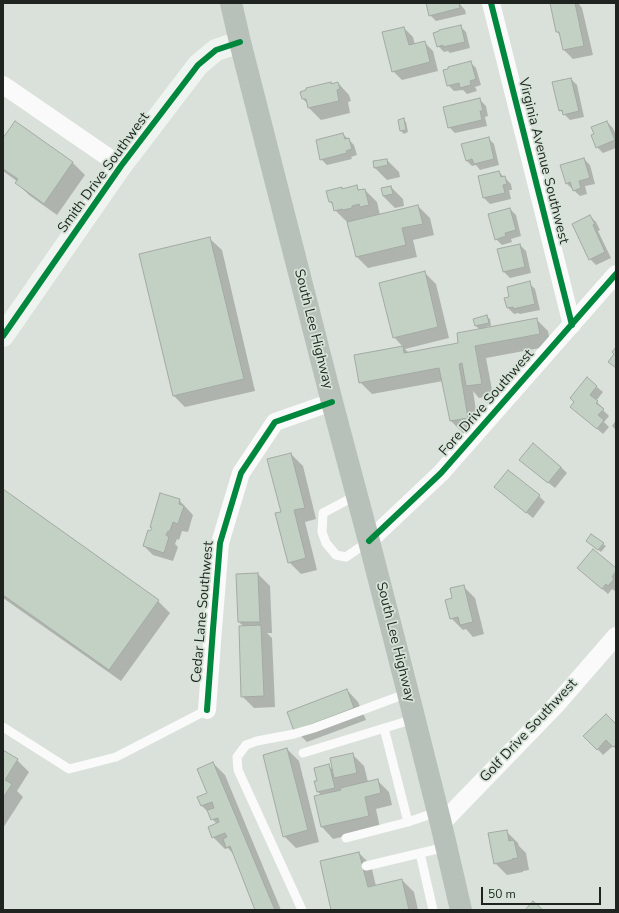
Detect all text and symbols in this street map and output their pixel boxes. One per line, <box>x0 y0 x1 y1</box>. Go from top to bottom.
street label: Virginia Avenue Southwest <box>514 76 572 246</box>
street label: Smith Drive Southwest <box>55 109 153 237</box>
street label: South Lee Highway <box>290 267 336 391</box>
street label: Fore Drive Southwest <box>436 346 538 460</box>
street label: Cedar Lane Southwest <box>188 540 218 684</box>
street label: South Lee Highway <box>372 580 418 704</box>
street label: Golf Drive Southwest <box>477 676 581 786</box>
scale bar <box>483 879 603 905</box>
text: 50 m <box>488 886 516 902</box>

